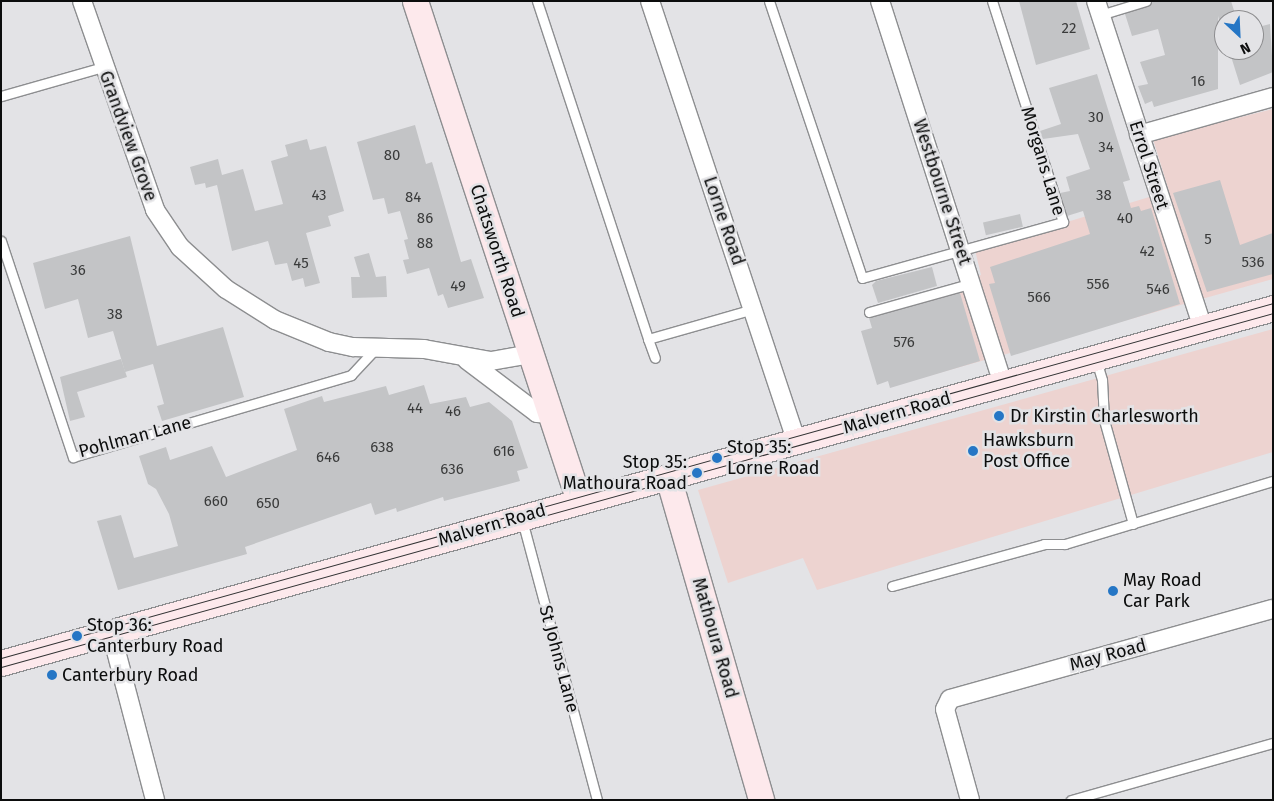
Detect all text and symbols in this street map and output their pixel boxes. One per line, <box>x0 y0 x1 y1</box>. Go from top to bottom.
north arrow <box>1214 10 1264 60</box>
house number: 22 <box>1062 20 1076 38</box>
text: N <box>1237 38 1253 58</box>
street label: Grandview Grove <box>94 68 162 204</box>
house number: 16 <box>1191 73 1205 91</box>
street label: Morgans Lane <box>1016 104 1070 218</box>
house number: 30 <box>1088 109 1104 127</box>
street label: Westbourne Street <box>908 116 976 268</box>
street label: Errol Street <box>1124 118 1174 212</box>
house number: 34 <box>1098 139 1114 157</box>
house number: 80 <box>384 147 400 165</box>
street label: Lorne Road <box>699 174 749 268</box>
street label: Chatsworth Road <box>465 182 529 320</box>
house number: 43 <box>311 187 327 205</box>
house number: 38 <box>1096 187 1112 205</box>
house number: 84 <box>405 189 421 207</box>
house number: 86 <box>417 210 433 228</box>
house number: 40 <box>1117 210 1133 228</box>
house number: 5 <box>1204 231 1212 249</box>
house number: 88 <box>417 235 433 253</box>
house number: 42 <box>1139 243 1155 261</box>
house number: 536 <box>1242 254 1264 272</box>
house number: 45 <box>293 255 309 273</box>
house number: 36 <box>70 262 86 280</box>
house number: 556 <box>1087 276 1109 294</box>
house number: 49 <box>450 278 466 296</box>
house number: 546 <box>1146 281 1170 299</box>
house number: 566 <box>1027 289 1051 307</box>
house number: 38 <box>107 306 123 324</box>
house number: 576 <box>893 334 915 352</box>
street label: Malvern Road <box>841 387 953 439</box>
house number: 44 <box>407 400 423 418</box>
house number: 46 <box>445 403 461 421</box>
place label: Dr Kirstin Charlesworth <box>1010 405 1199 427</box>
marker: Dr Kirstin Charlesworth <box>992 409 1006 423</box>
street label: Pohlman Lane <box>76 412 194 462</box>
place label: Hawksburn Post Office <box>983 430 1074 472</box>
place label: Stop 35: Lorne Road <box>727 437 820 479</box>
house number: 638 <box>370 439 394 457</box>
house number: 616 <box>493 443 515 461</box>
marker: Hawksburn Post Office <box>967 445 979 457</box>
house number: 646 <box>316 449 340 467</box>
place label: Stop 35: Mathoura Road <box>563 452 687 494</box>
marker: Stop 35: Lorne Road <box>711 452 723 464</box>
house number: 636 <box>440 461 464 479</box>
marker: Stop 35: Mathoura Road <box>691 467 703 479</box>
house number: 660 <box>204 493 228 511</box>
house number: 650 <box>256 495 280 513</box>
street label: Malvern Road <box>436 499 548 551</box>
place label: May Road Car Park <box>1123 570 1202 612</box>
street label: Mathoura Road <box>687 575 743 701</box>
marker: May Road Car Park <box>1107 585 1119 597</box>
street label: St Johns Lane <box>534 603 584 715</box>
place label: Stop 36: Canterbury Road <box>87 615 223 658</box>
marker: Stop 36: Canterbury Road <box>71 630 83 642</box>
street label: May Road <box>1067 634 1149 676</box>
place label: Canterbury Road <box>62 664 198 686</box>
marker: Canterbury Road <box>46 669 58 681</box>

